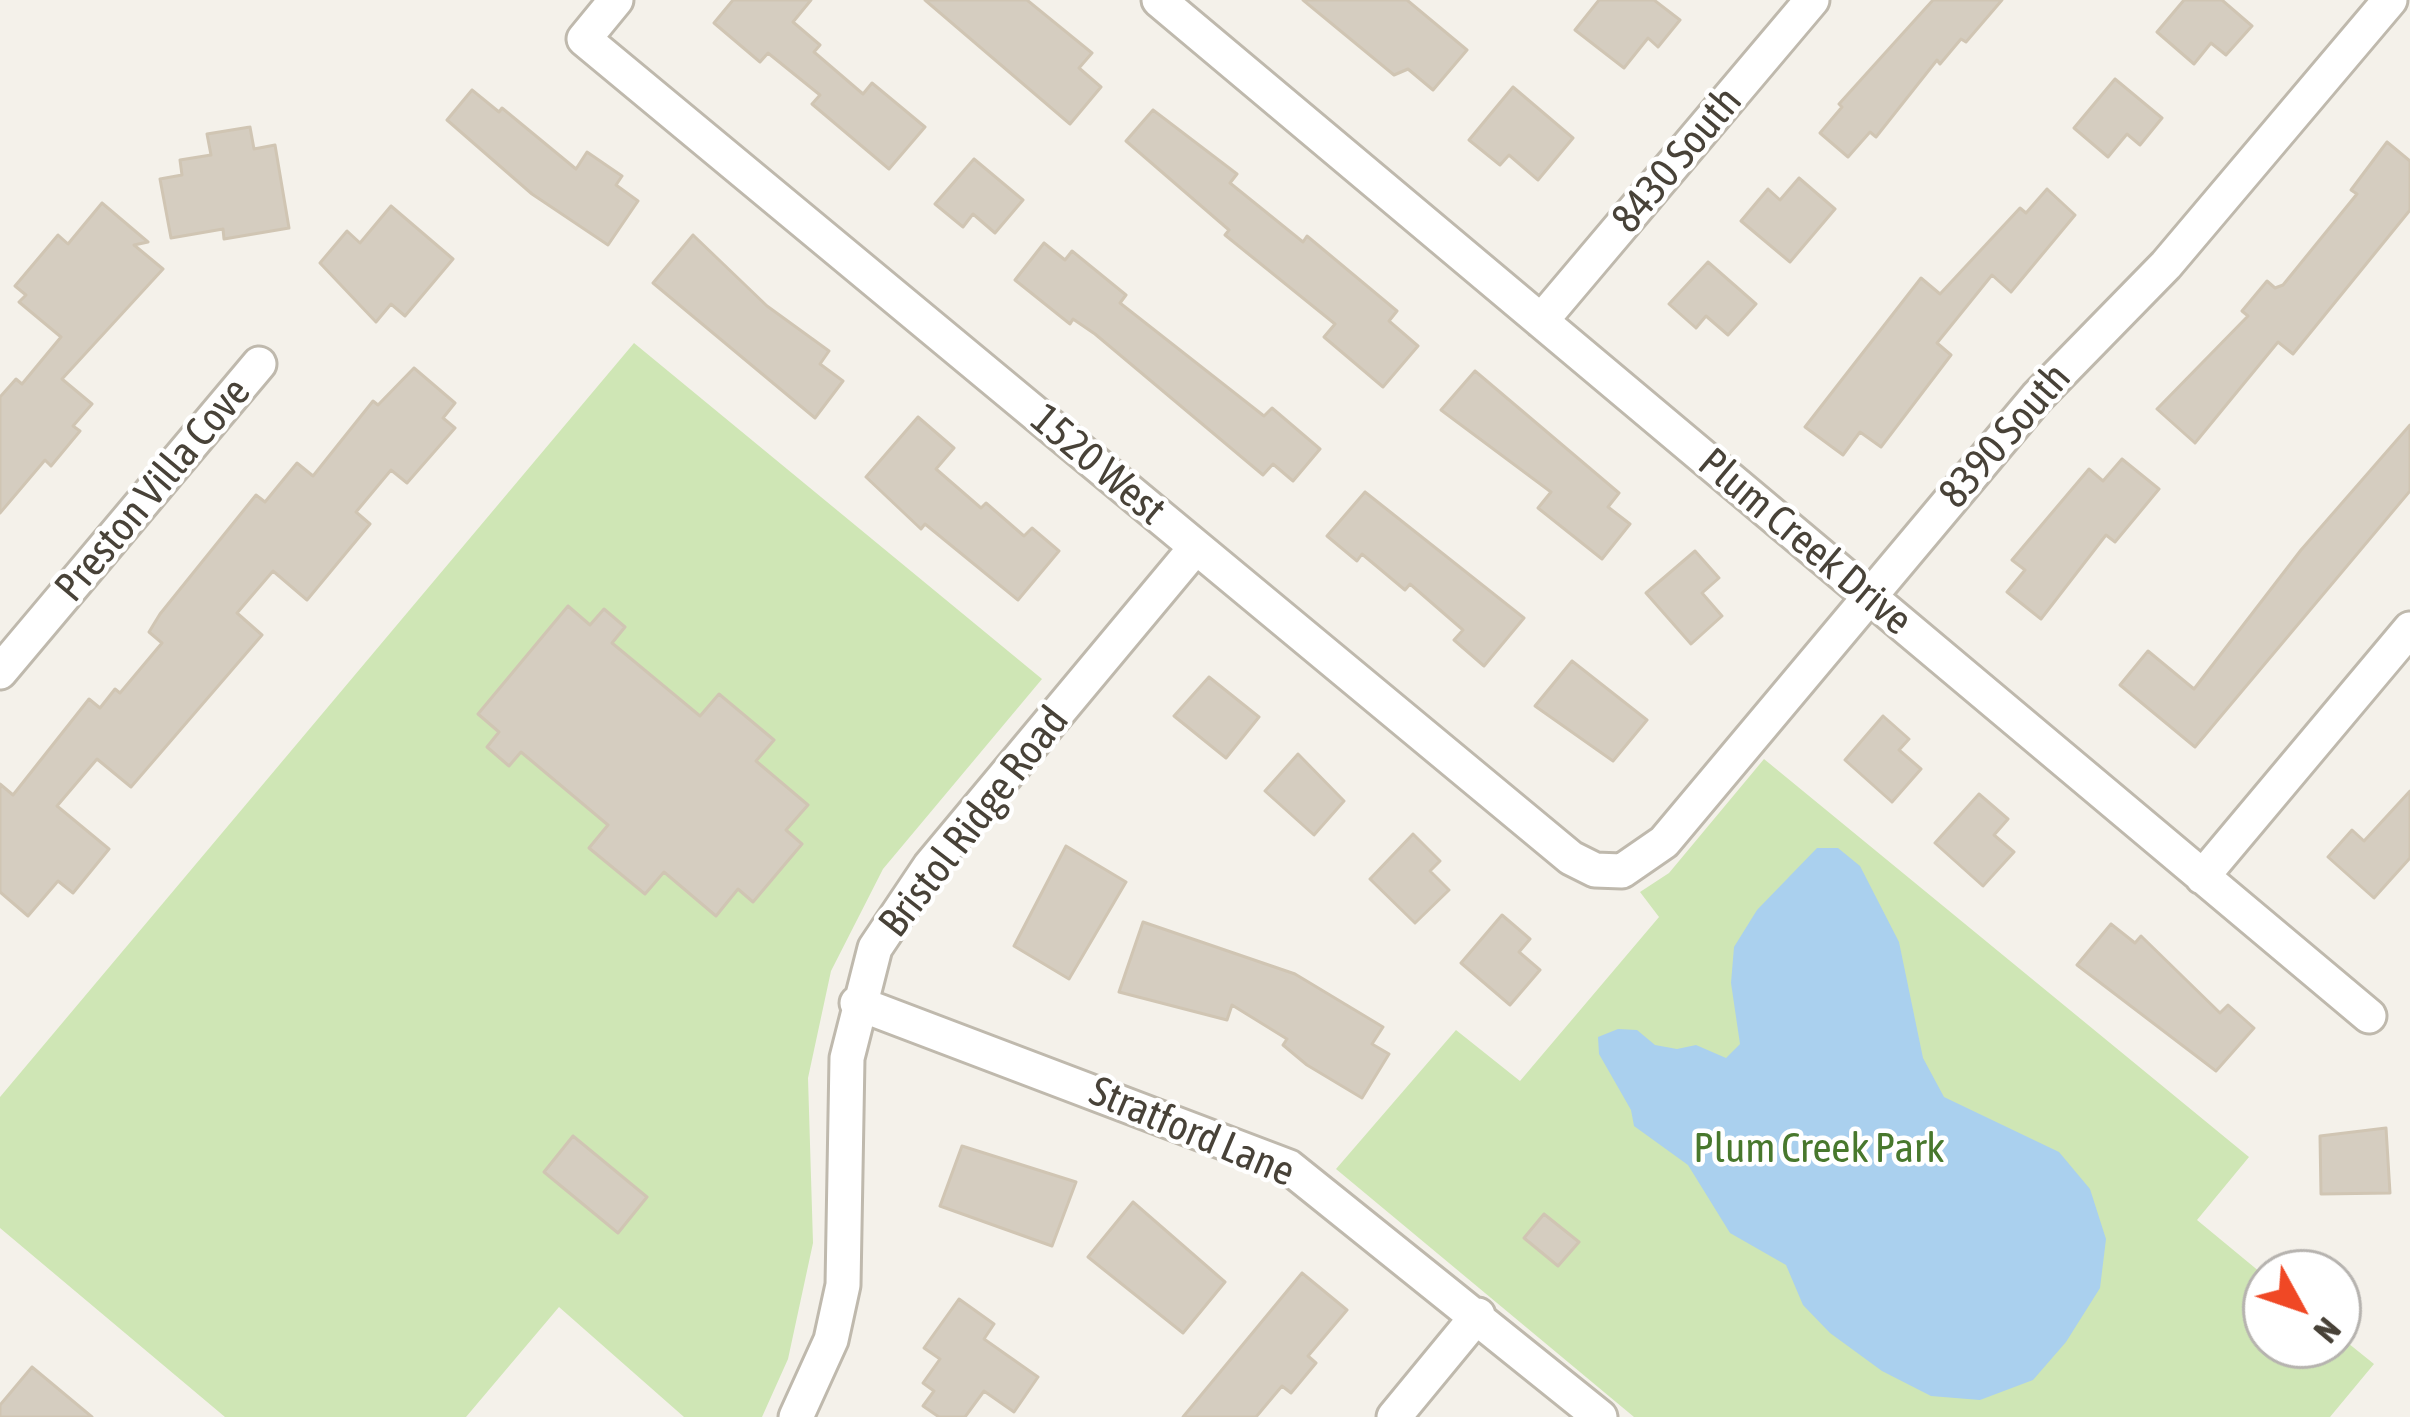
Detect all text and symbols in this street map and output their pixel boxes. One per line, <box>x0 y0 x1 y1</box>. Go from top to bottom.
street label: 8430 South <box>1602 77 1752 243</box>
street label: 8390 South <box>1929 353 2081 519</box>
street label: Preston Villa Cove <box>45 368 261 612</box>
street label: 1520 West <box>1021 394 1175 536</box>
street label: Plum Creek Drive <box>1688 438 1922 646</box>
street label: Bristol Ridge Road <box>869 697 1079 947</box>
street label: Stratford Lane <box>1082 1066 1302 1198</box>
park label: Plum Creek Park <box>1693 1124 1945 1174</box>
north arrow <box>2242 1249 2362 1369</box>
text: N <box>2306 1311 2348 1350</box>

